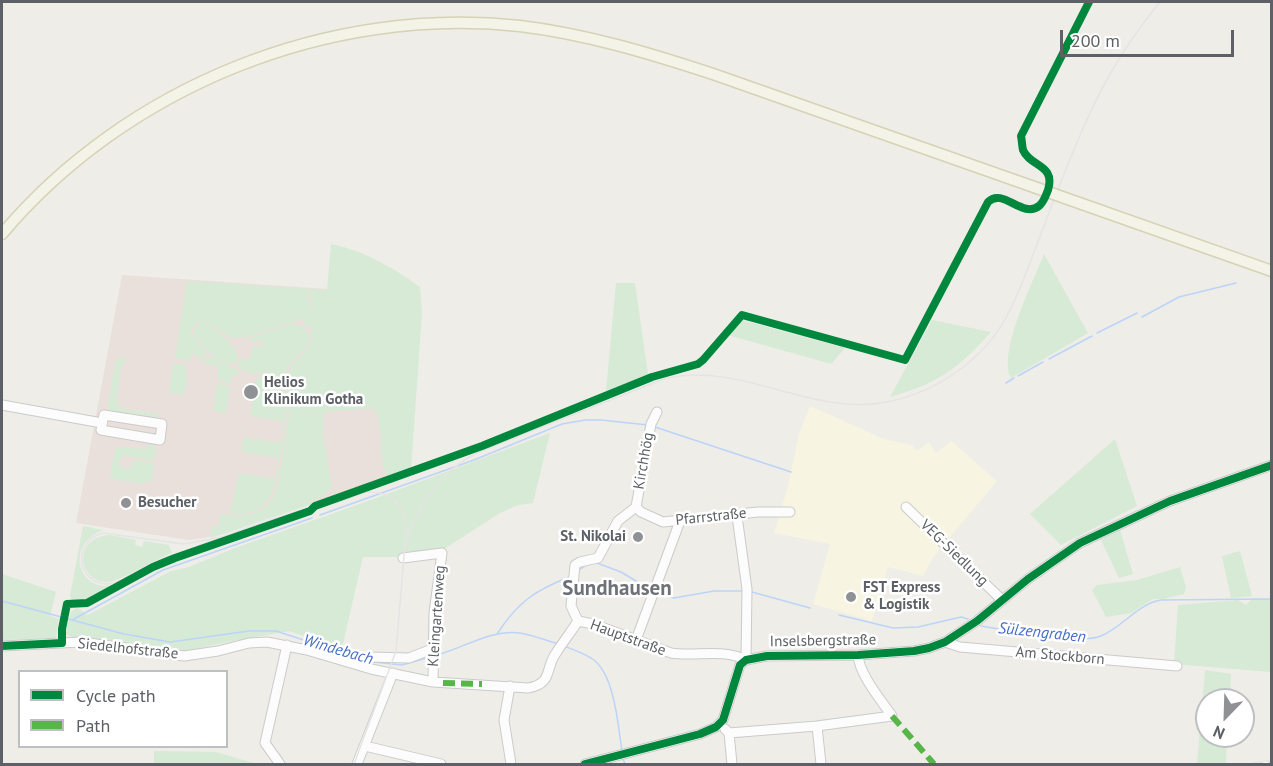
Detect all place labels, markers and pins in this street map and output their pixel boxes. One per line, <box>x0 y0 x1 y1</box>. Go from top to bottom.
place label: Helios Klinikum Gotha <box>264 374 363 409</box>
marker: Helios Klinikum Gotha <box>242 383 260 401</box>
place label: Besucher <box>138 494 196 512</box>
marker: Besucher <box>119 496 133 510</box>
place label: St. Nikolai <box>560 528 626 546</box>
marker: St. Nikolai <box>631 530 645 544</box>
place label: FST Express & Logistik <box>863 579 940 614</box>
marker: FST Express & Logistik <box>844 590 858 604</box>

